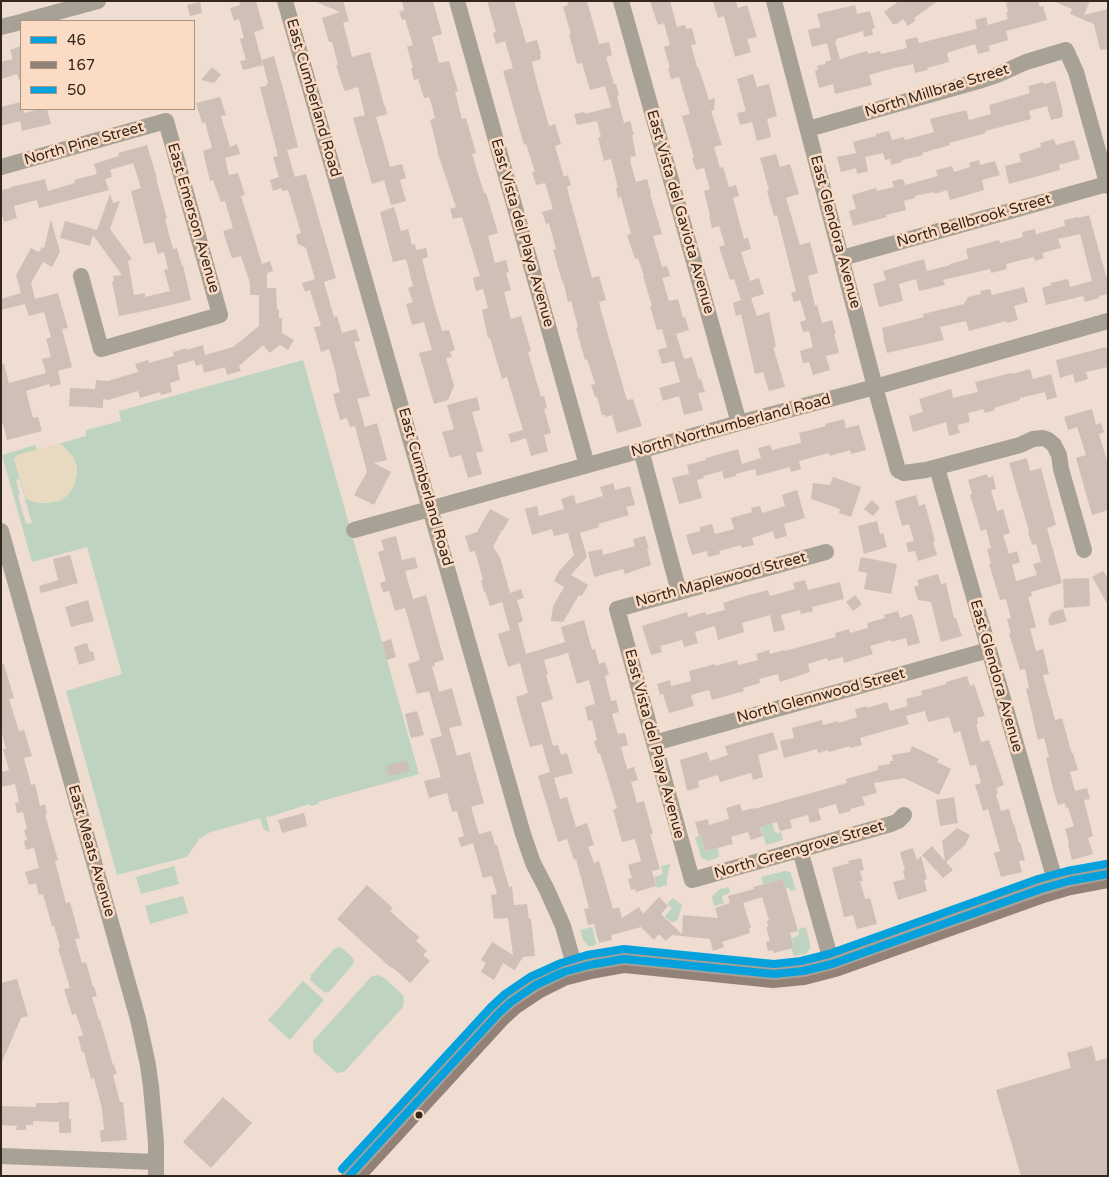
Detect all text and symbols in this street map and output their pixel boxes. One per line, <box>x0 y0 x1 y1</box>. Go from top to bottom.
street label: East Cumberland Road <box>282 17 344 179</box>
legend <box>20 20 195 110</box>
text: 46 <box>67 31 86 49</box>
text: 167 <box>67 56 95 74</box>
street label: North Millbrae Street <box>863 60 1011 122</box>
text: 50 <box>67 81 86 99</box>
street label: East Vista del Gaviota Avenue <box>642 108 718 316</box>
street label: North Pine Street <box>22 118 146 170</box>
street label: East Vista del Playa Avenue <box>486 137 558 329</box>
street label: East Emerson Avenue <box>163 141 223 295</box>
street label: East Glendora Avenue <box>806 153 864 311</box>
street label: North Bellbrook Street <box>895 190 1053 252</box>
street label: North Northumberland Road <box>629 391 833 461</box>
street label: East Cumberland Road <box>394 406 456 568</box>
street label: North Maplewood Street <box>634 548 808 612</box>
street label: East Glendora Avenue <box>966 598 1026 754</box>
street label: East Vista del Playa Avenue <box>620 647 688 841</box>
street label: North Glennwood Street <box>735 665 907 727</box>
street label: East Meats Avenue <box>64 783 118 919</box>
street label: North Greengrove Street <box>712 817 886 883</box>
unlabelled marker <box>414 1110 424 1120</box>

